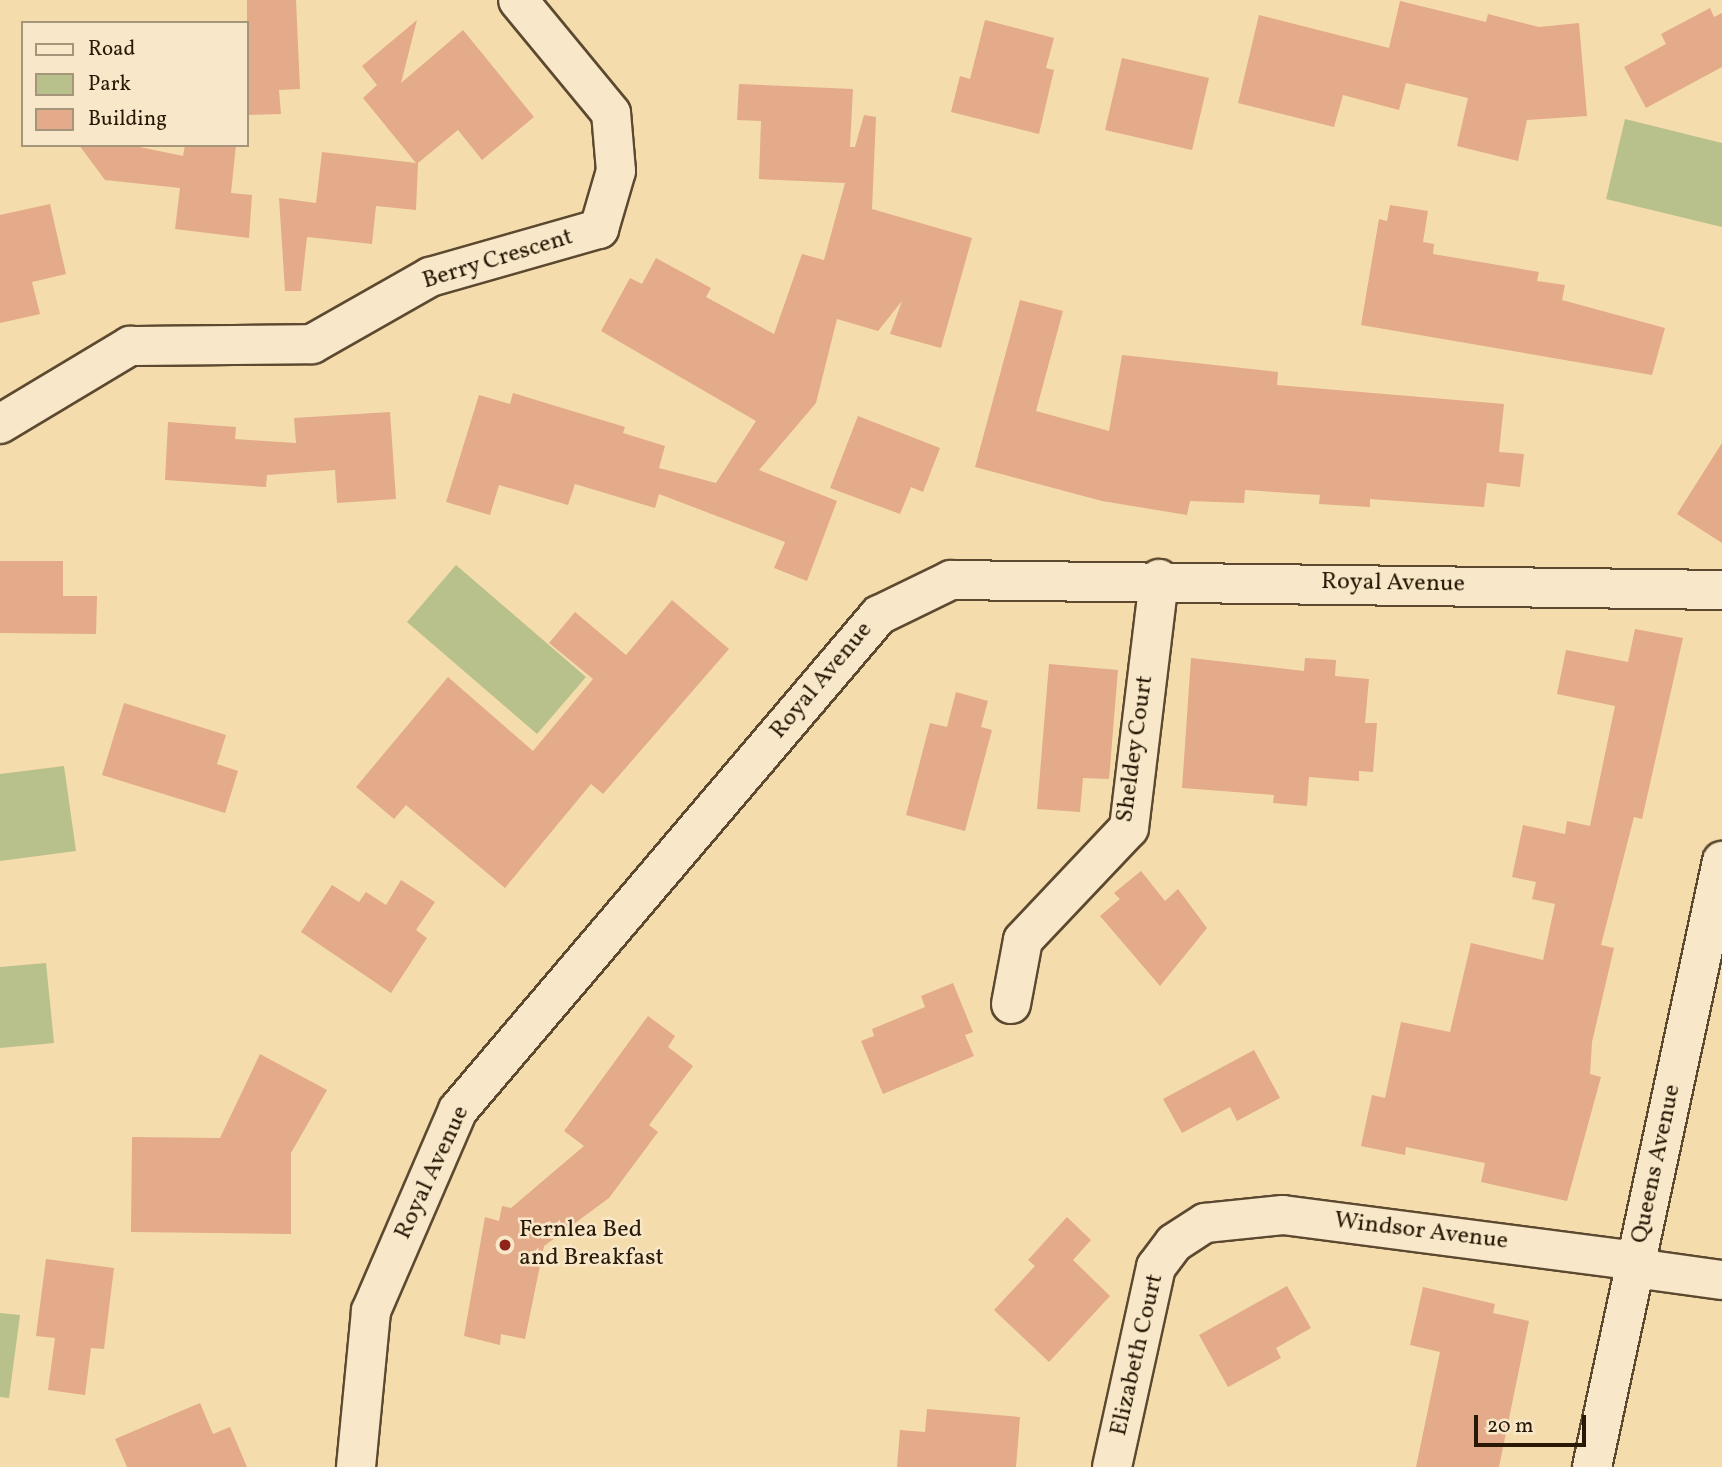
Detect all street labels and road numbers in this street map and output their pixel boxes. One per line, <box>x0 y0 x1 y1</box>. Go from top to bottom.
street label: Berry Crescent <box>419 223 577 297</box>
street label: Royal Avenue <box>1321 568 1465 600</box>
street label: Royal Avenue <box>765 617 879 745</box>
street label: Sheldey Court <box>1111 673 1161 825</box>
street label: Queens Avenue <box>1626 1082 1688 1246</box>
street label: Royal Avenue <box>390 1102 476 1244</box>
street label: Windsor Avenue <box>1332 1207 1510 1257</box>
street label: Elizabeth Court <box>1105 1271 1171 1439</box>

